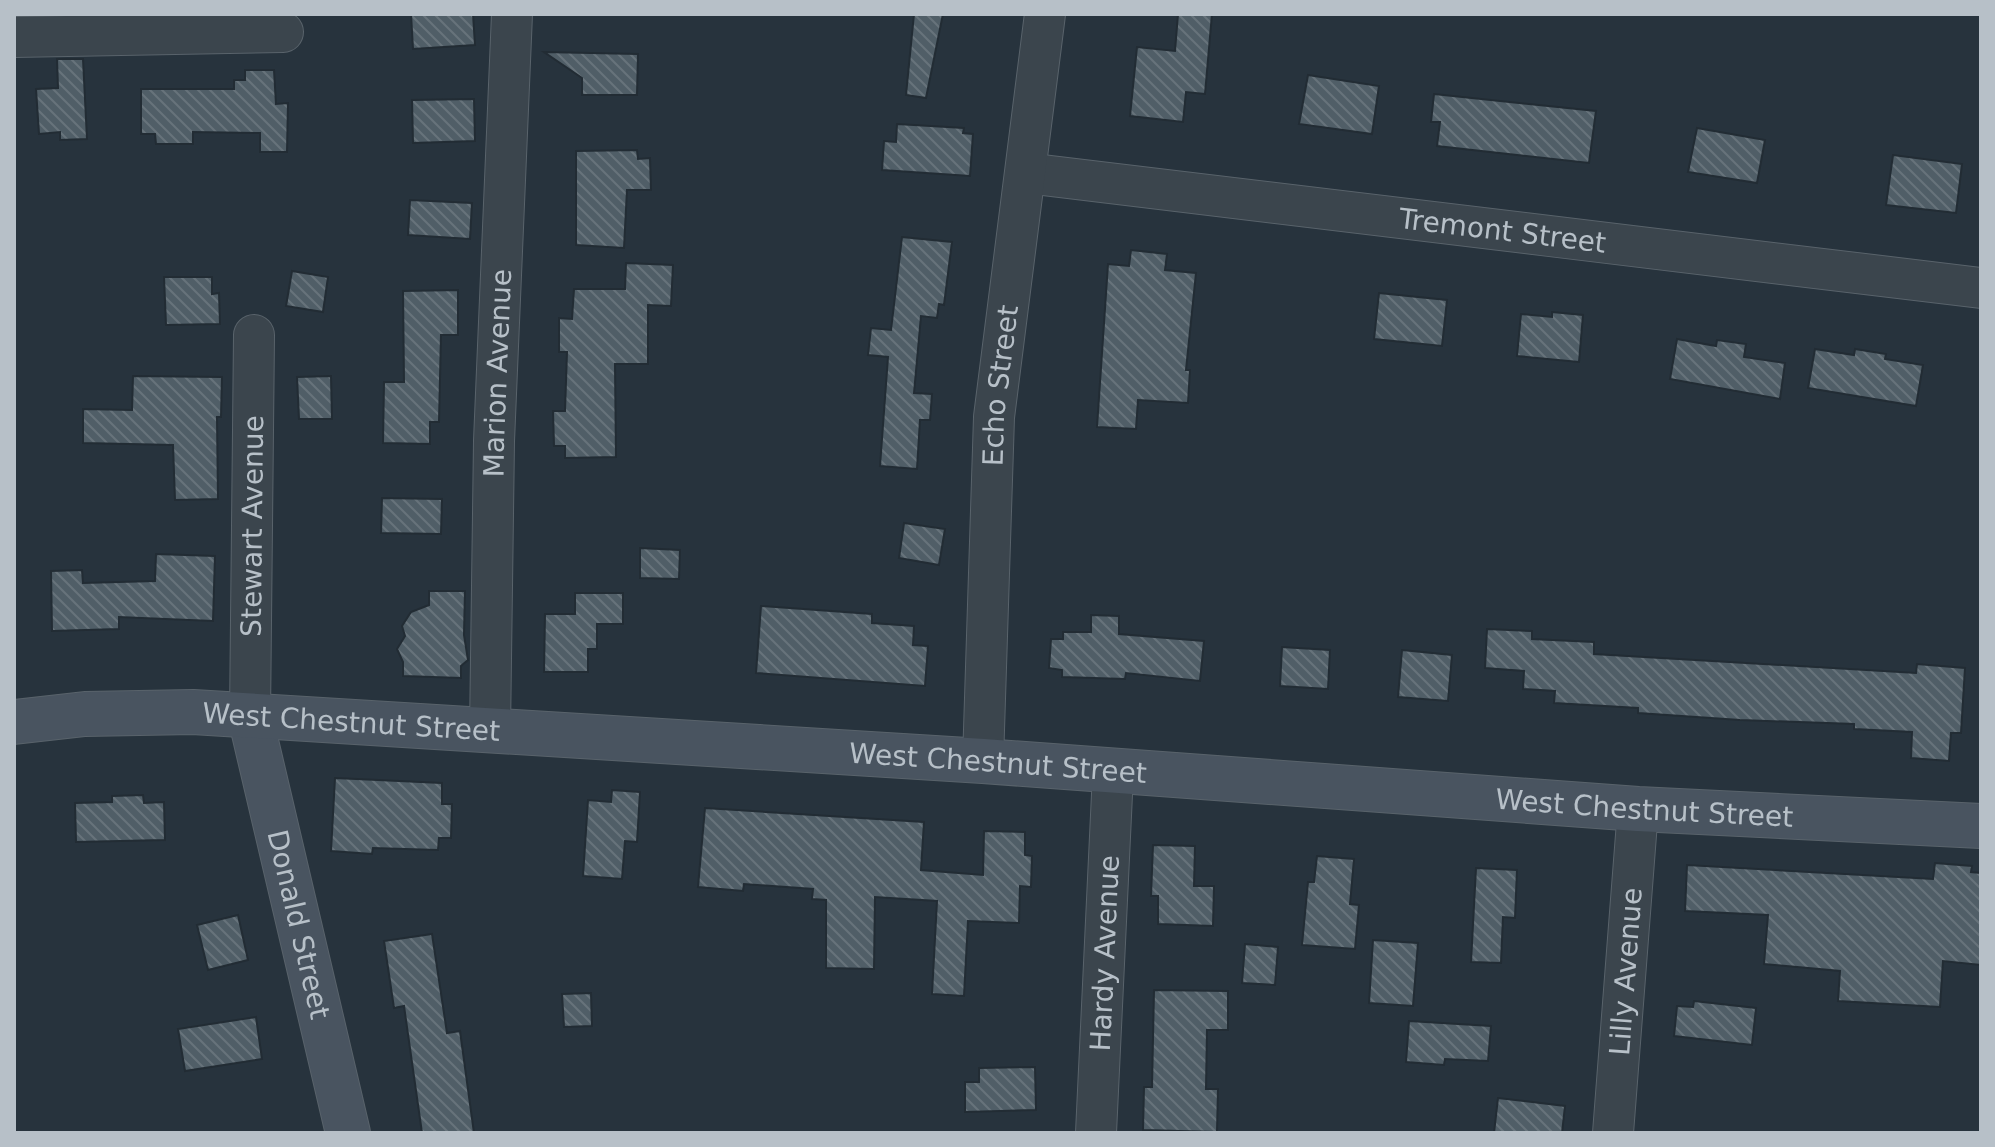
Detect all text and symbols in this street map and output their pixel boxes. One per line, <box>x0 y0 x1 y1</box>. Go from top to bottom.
street label: Tremont Street <box>1396 202 1608 260</box>
street label: Marion Avenue <box>478 268 518 478</box>
street label: Echo Street <box>976 303 1025 467</box>
street label: Stewart Avenue <box>235 415 270 637</box>
street label: West Chestnut Street <box>201 697 501 748</box>
street label: West Chestnut Street <box>848 737 1148 790</box>
street label: West Chestnut Street <box>1494 783 1794 834</box>
street label: Donald Street <box>260 827 337 1022</box>
street label: Hardy Avenue <box>1084 854 1126 1052</box>
street label: Lilly Avenue <box>1603 886 1649 1057</box>

